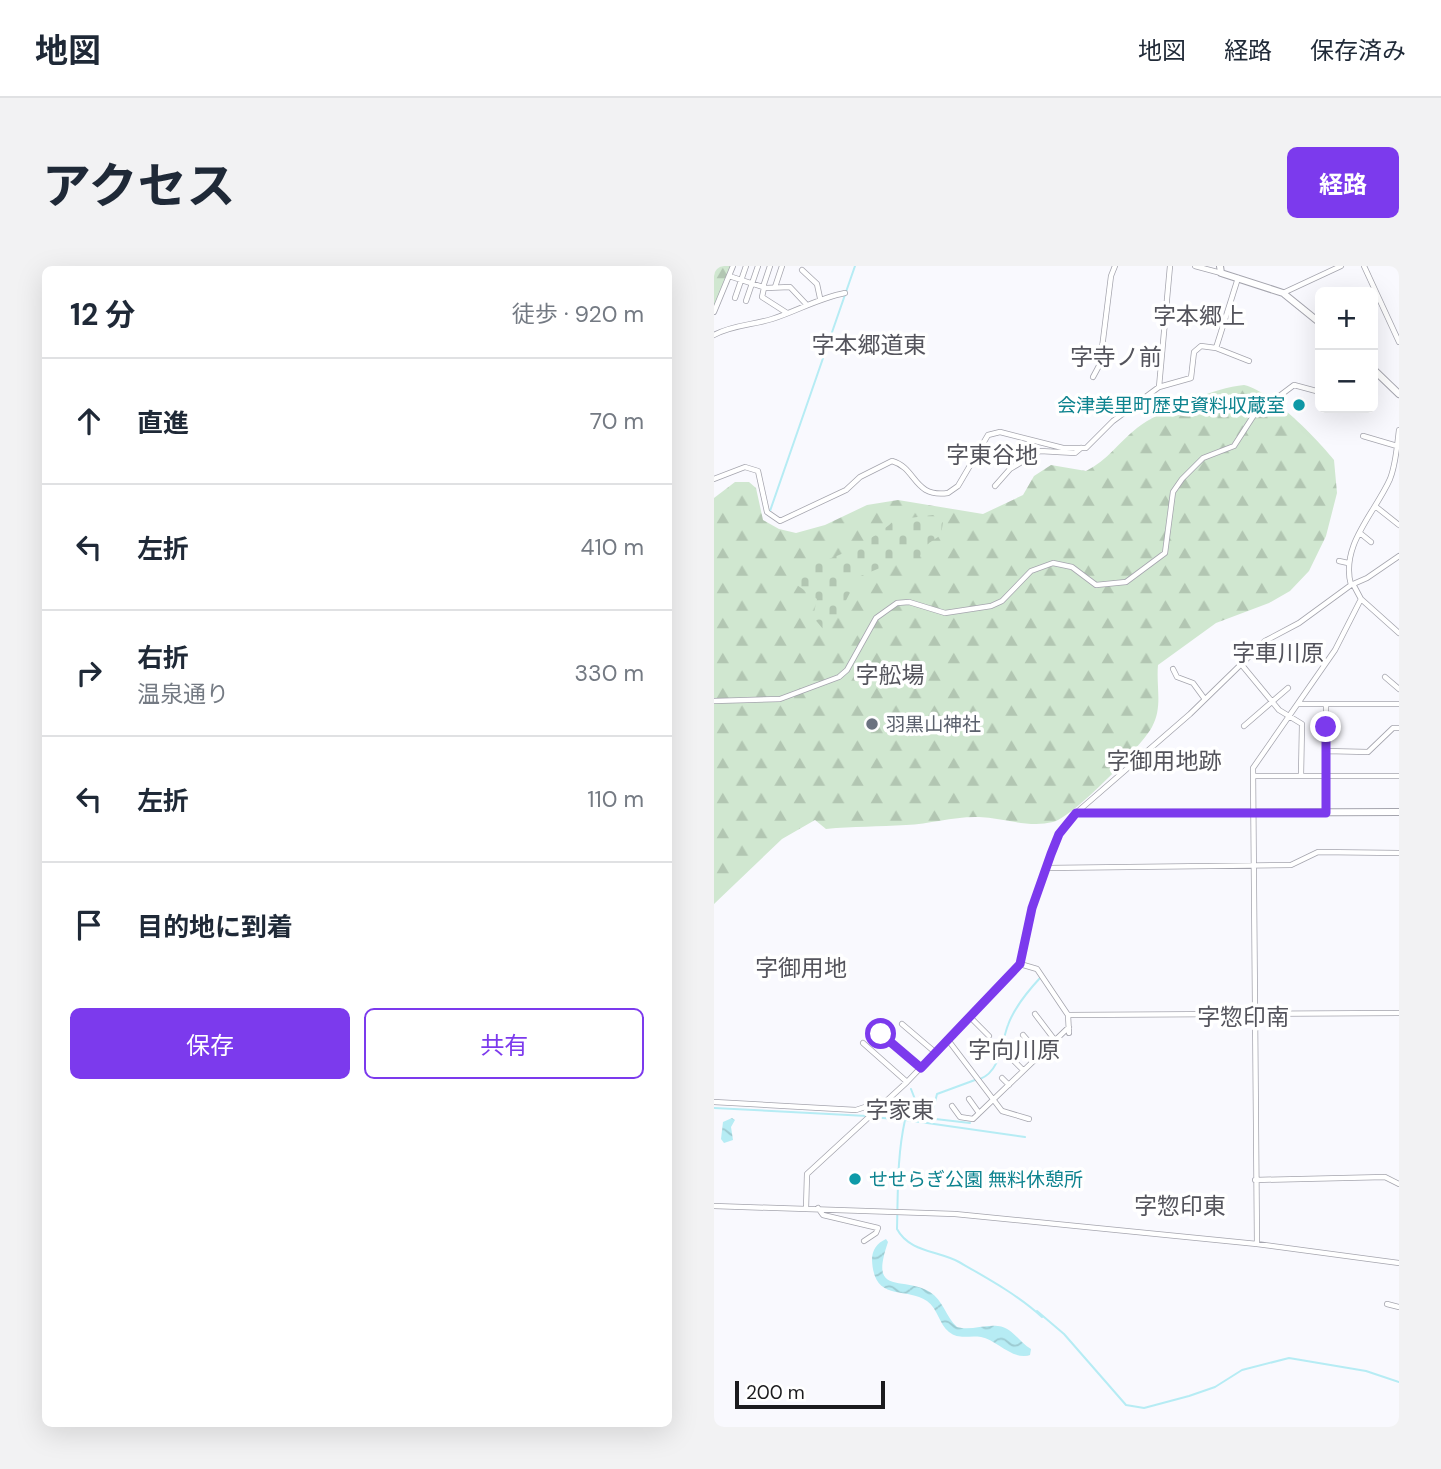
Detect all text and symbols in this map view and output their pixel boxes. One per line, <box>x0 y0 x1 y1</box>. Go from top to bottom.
text: 地図 <box>35 29 101 72</box>
text: 地図 <box>1138 35 1186 66</box>
text: 経路 <box>1224 35 1272 66</box>
text: 保存済み <box>1310 35 1406 66</box>
button: 経路 <box>1287 147 1399 218</box>
text: アクセス <box>42 154 236 218</box>
map controls <box>1315 287 1378 413</box>
button: + <box>1315 287 1378 350</box>
text: 12 分 <box>70 295 135 334</box>
text: 徒歩 · 920 m <box>512 299 644 329</box>
district label: 字本郷上 <box>1153 301 1245 331</box>
district label: 字本郷道東 <box>812 330 927 360</box>
district label: 字寺ノ前 <box>1070 342 1162 372</box>
button: − <box>1315 350 1378 413</box>
place label: 会津美里町歴史資料収蔵室 <box>1057 393 1285 418</box>
marker: 会津美里町歴史資料収蔵室 <box>1291 397 1307 413</box>
icon: ahead <box>70 402 108 440</box>
text: 直進 <box>137 406 189 440</box>
text: 70 m <box>590 406 644 436</box>
district label: 字東谷地 <box>946 440 1038 470</box>
icon: left <box>70 528 108 566</box>
text: 左折 <box>137 532 189 566</box>
text: 410 m <box>581 532 644 562</box>
district label: 字車川原 <box>1232 638 1324 668</box>
text: 右折 <box>137 641 189 675</box>
icon: right <box>70 654 108 692</box>
text: 330 m <box>574 658 644 688</box>
district label: 字舩場 <box>856 660 925 690</box>
text: 温泉通り <box>137 679 229 709</box>
route end <box>1310 711 1341 742</box>
place label: 羽黒山神社 <box>886 712 981 737</box>
marker: 羽黒山神社 <box>864 716 880 732</box>
district label: 字御用地跡 <box>1107 746 1222 776</box>
icon: left <box>70 780 108 818</box>
text: 左折 <box>137 784 189 818</box>
text: 110 m <box>587 784 644 814</box>
icon: arrive <box>70 906 108 944</box>
text: 目的地に到着 <box>137 910 293 944</box>
district label: 字御用地 <box>755 953 847 983</box>
district label: 字惣印南 <box>1197 1002 1289 1032</box>
button: 保存 <box>70 1008 350 1079</box>
button: 共有 <box>364 1008 644 1079</box>
route start <box>865 1018 896 1049</box>
district label: 字向川原 <box>968 1035 1060 1065</box>
district label: 字家東 <box>866 1095 935 1125</box>
place label: せせらぎ公園 無料休憩所 <box>869 1167 1083 1192</box>
marker: せせらぎ公園 無料休憩所 <box>847 1171 863 1187</box>
district label: 字惣印東 <box>1134 1191 1226 1221</box>
scale bar <box>735 1378 886 1410</box>
text: 200 m <box>746 1380 805 1405</box>

